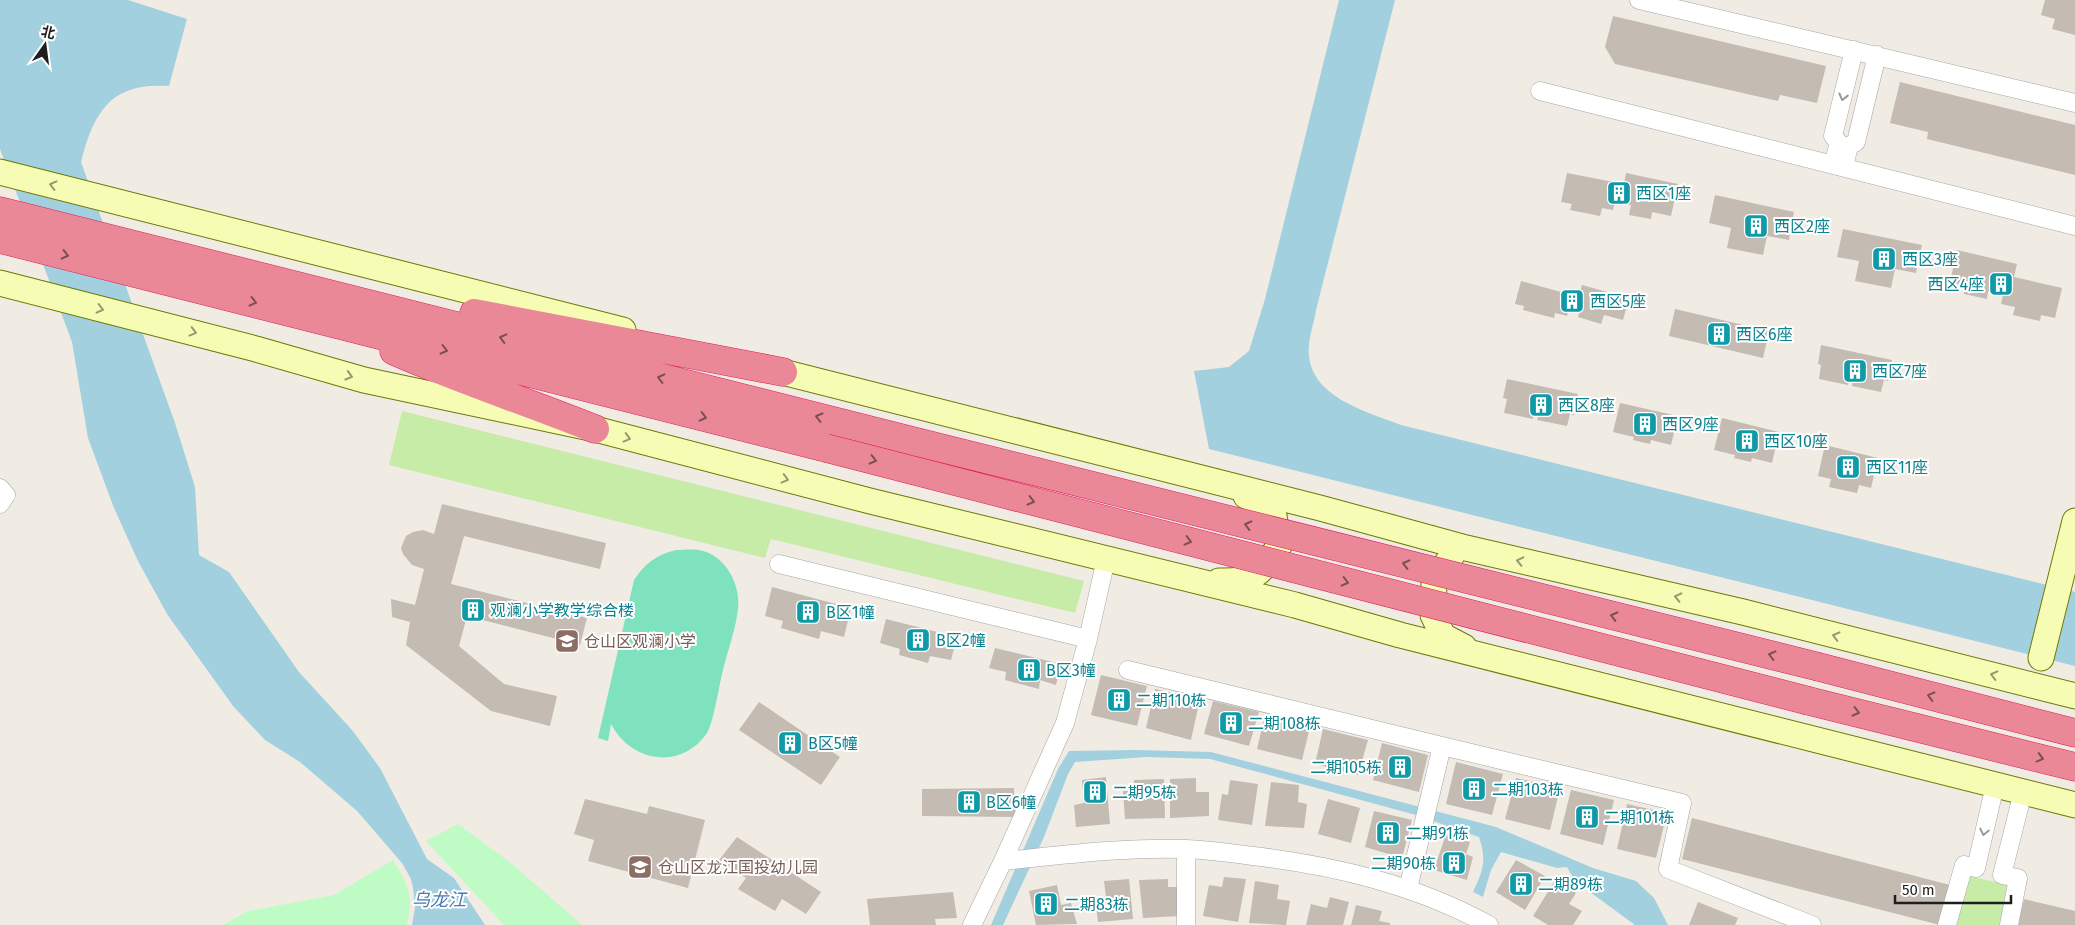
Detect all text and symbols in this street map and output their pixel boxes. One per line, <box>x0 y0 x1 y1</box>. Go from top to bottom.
north arrow <box>20 20 70 70</box>
text: 北 <box>39 23 57 43</box>
one-way arrow <box>1838 92 1849 101</box>
one-way arrow <box>49 180 57 190</box>
building icon: 西区1座 <box>1606 180 1632 206</box>
place label: 西区1座 <box>1636 184 1691 203</box>
building icon: 西区2座 <box>1743 213 1769 239</box>
place label: 西区2座 <box>1774 217 1830 236</box>
building icon: 西区3座 <box>1871 246 1897 272</box>
one-way arrow <box>61 249 70 260</box>
place label: 西区3座 <box>1902 250 1958 269</box>
building icon: 西区4座 <box>1988 271 2014 297</box>
place label: 西区4座 <box>1927 275 1984 294</box>
building icon: 西区5座 <box>1559 288 1585 314</box>
place label: 西区5座 <box>1590 292 1646 311</box>
one-way arrow <box>248 296 257 307</box>
one-way arrow <box>95 303 104 314</box>
building icon: 西区6座 <box>1706 321 1732 347</box>
place label: 西区6座 <box>1736 325 1793 344</box>
one-way arrow <box>188 327 196 337</box>
one-way arrow <box>500 334 508 344</box>
one-way arrow <box>440 344 449 355</box>
building icon: 西区7座 <box>1842 358 1868 384</box>
place label: 西区7座 <box>1872 362 1927 381</box>
one-way arrow <box>345 370 354 381</box>
one-way arrow <box>656 373 665 384</box>
building icon: 西区8座 <box>1528 392 1554 418</box>
place label: 西区8座 <box>1558 396 1615 415</box>
one-way arrow <box>699 411 707 421</box>
building icon: 西区9座 <box>1632 411 1658 437</box>
one-way arrow <box>814 412 823 423</box>
place label: 西区9座 <box>1662 415 1718 434</box>
building icon: 西区10座 <box>1734 428 1760 454</box>
one-way arrow <box>623 432 632 443</box>
place label: 西区10座 <box>1764 432 1828 451</box>
one-way arrow <box>869 454 878 465</box>
building icon: 西区11座 <box>1835 454 1861 480</box>
place label: 西区11座 <box>1866 458 1928 477</box>
one-way arrow <box>780 473 789 484</box>
one-way arrow <box>1026 495 1034 505</box>
one-way arrow <box>1244 520 1253 531</box>
one-way arrow <box>1183 535 1192 546</box>
one-way arrow <box>1516 556 1524 567</box>
one-way arrow <box>1401 559 1410 570</box>
one-way arrow <box>1341 576 1349 586</box>
one-way arrow <box>1674 592 1683 603</box>
building icon: 观澜小学教学综合楼 <box>460 597 486 623</box>
building icon: B区1幢 <box>795 599 821 625</box>
place label: 观澜小学教学综合楼 <box>490 601 634 620</box>
place label: B区1幢 <box>826 603 875 622</box>
one-way arrow <box>1610 611 1619 622</box>
building icon: B区2幢 <box>905 627 931 653</box>
school or university icon: 仓山区观澜小学 <box>554 628 580 654</box>
place label: B区2幢 <box>936 631 986 650</box>
one-way arrow <box>1832 631 1841 642</box>
place label: 仓山区观澜小学 <box>584 632 696 651</box>
one-way arrow <box>1769 651 1777 661</box>
building icon: B区3幢 <box>1016 657 1042 683</box>
place label: B区3幢 <box>1046 661 1096 680</box>
one-way arrow <box>1989 670 1998 681</box>
building icon: 二期110栋 <box>1106 687 1132 713</box>
place label: 二期110栋 <box>1136 691 1207 710</box>
one-way arrow <box>1927 692 1935 702</box>
one-way arrow <box>1851 707 1859 717</box>
building icon: 二期108栋 <box>1218 710 1244 736</box>
place label: 二期108栋 <box>1248 714 1321 733</box>
building icon: B区5幢 <box>777 730 803 756</box>
place label: B区5幢 <box>808 734 858 753</box>
one-way arrow <box>2036 753 2044 763</box>
building icon: 二期105栋 <box>1387 754 1413 780</box>
place label: 二期105栋 <box>1310 758 1382 777</box>
building icon: 二期103栋 <box>1461 776 1487 802</box>
building icon: 二期95栋 <box>1082 779 1108 805</box>
place label: 二期103栋 <box>1492 780 1564 799</box>
place label: 二期95栋 <box>1112 783 1176 802</box>
building icon: B区6幢 <box>956 789 982 815</box>
place label: B区6幢 <box>986 793 1036 812</box>
building icon: 二期101栋 <box>1574 804 1600 830</box>
place label: 二期101栋 <box>1604 808 1674 827</box>
building icon: 二期91栋 <box>1375 820 1401 846</box>
place label: 二期91栋 <box>1406 824 1469 843</box>
one-way arrow <box>1979 828 1990 837</box>
building icon: 二期90栋 <box>1441 850 1467 876</box>
school or university icon: 仓山区龙江国投幼儿园 <box>627 854 653 880</box>
place label: 二期90栋 <box>1371 854 1436 873</box>
place label: 仓山区龙江国投幼儿园 <box>658 858 818 877</box>
building icon: 二期89栋 <box>1508 871 1534 897</box>
scale bar <box>1895 872 2011 904</box>
place label: 二期89栋 <box>1538 875 1603 894</box>
text: 50 m <box>1902 881 1935 899</box>
water label: 乌龙江 <box>412 889 468 911</box>
building icon: 二期83栋 <box>1033 891 1059 917</box>
place label: 二期83栋 <box>1064 895 1129 914</box>

